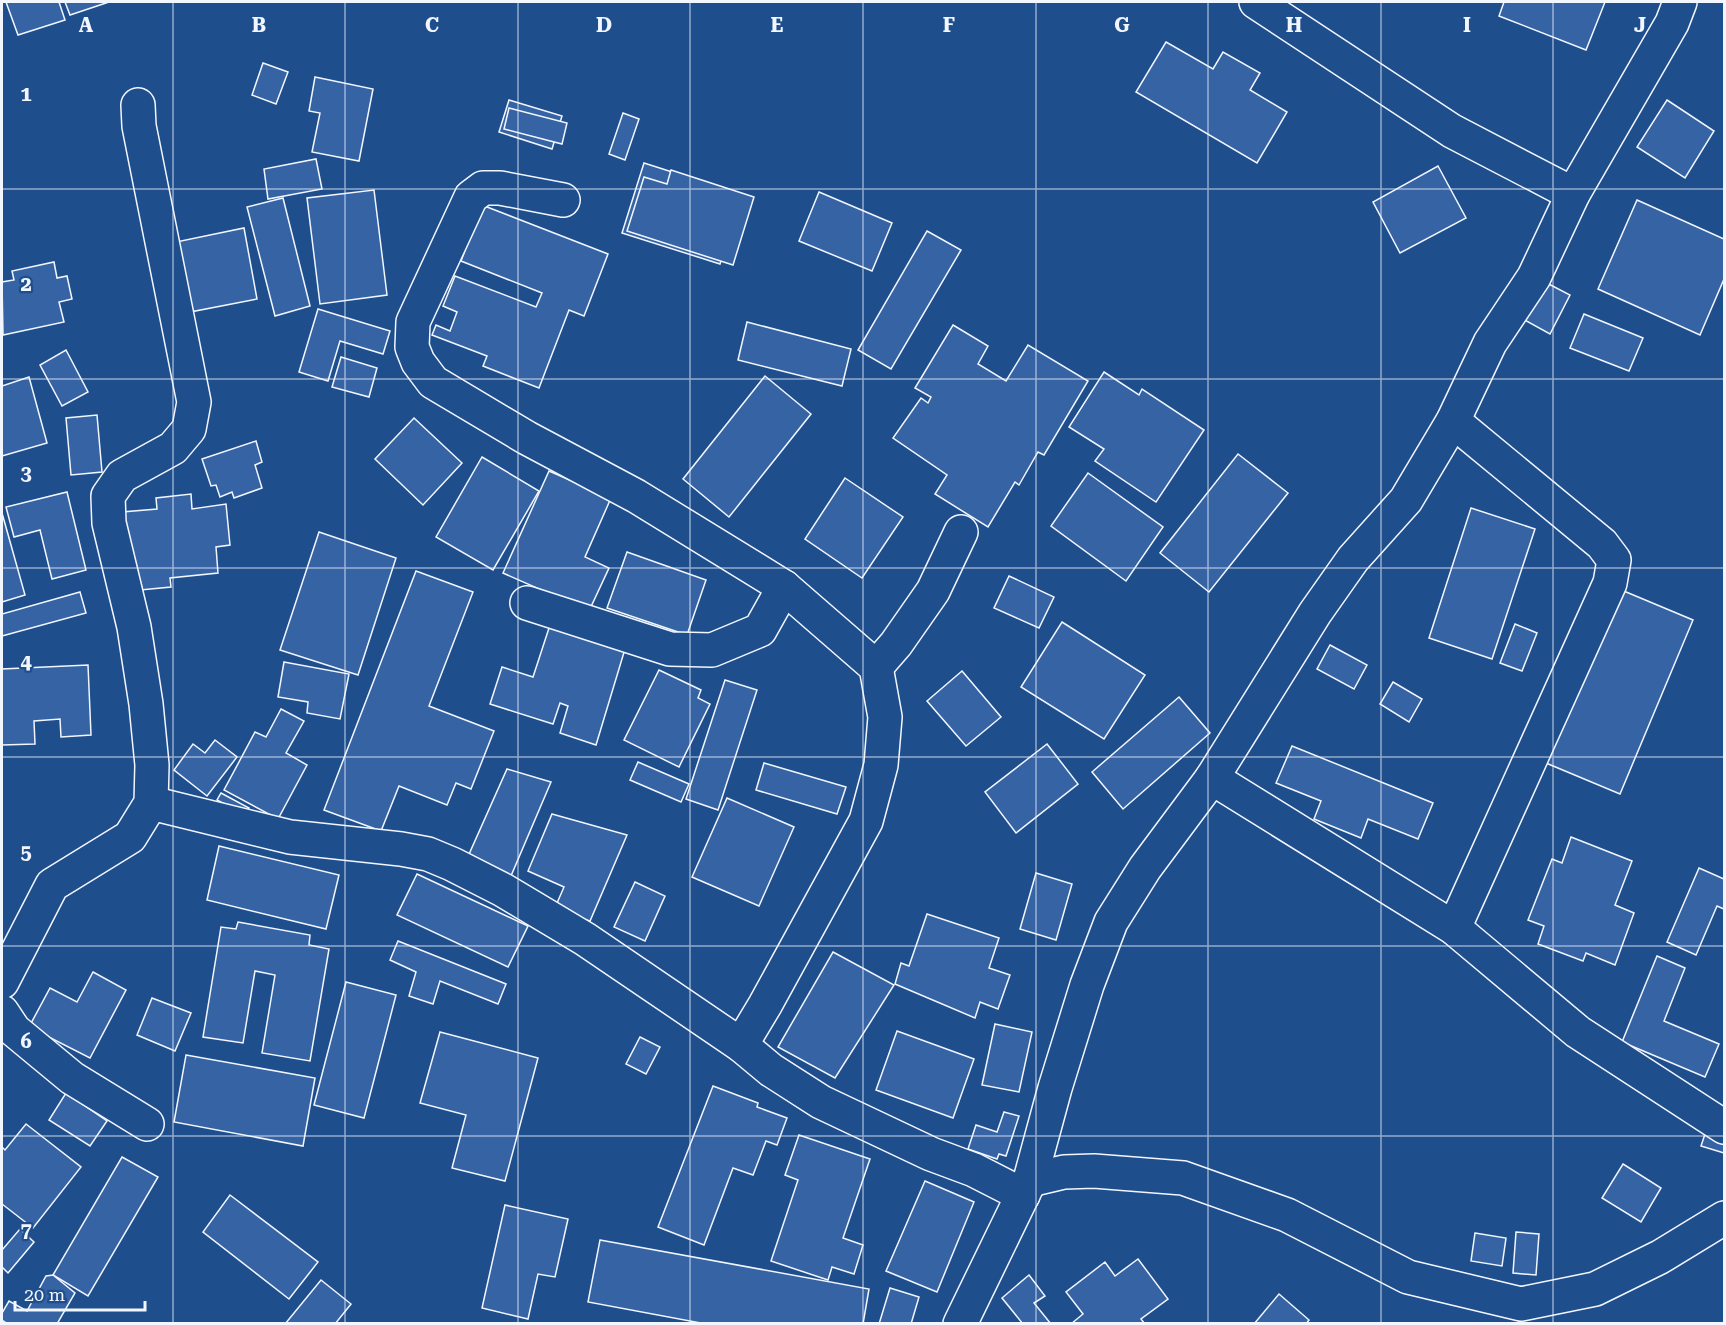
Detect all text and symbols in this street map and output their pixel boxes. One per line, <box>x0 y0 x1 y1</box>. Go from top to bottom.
text: A <box>79 13 94 37</box>
text: B <box>252 13 266 37</box>
text: C <box>425 13 439 37</box>
text: D <box>596 13 612 37</box>
text: E <box>771 13 784 37</box>
text: F <box>943 13 955 37</box>
text: G <box>1114 13 1130 37</box>
text: H <box>1286 13 1302 37</box>
text: I <box>1463 13 1471 37</box>
text: J <box>1634 13 1646 37</box>
text: 1 <box>20 82 32 106</box>
text: 2 <box>20 272 32 296</box>
text: 3 <box>20 461 32 485</box>
text: 4 <box>20 650 32 674</box>
text: 5 <box>20 840 32 864</box>
text: 6 <box>20 1029 32 1053</box>
text: 7 <box>20 1218 32 1242</box>
scale bar <box>15 1274 146 1312</box>
text: 20 m <box>24 1284 65 1305</box>

